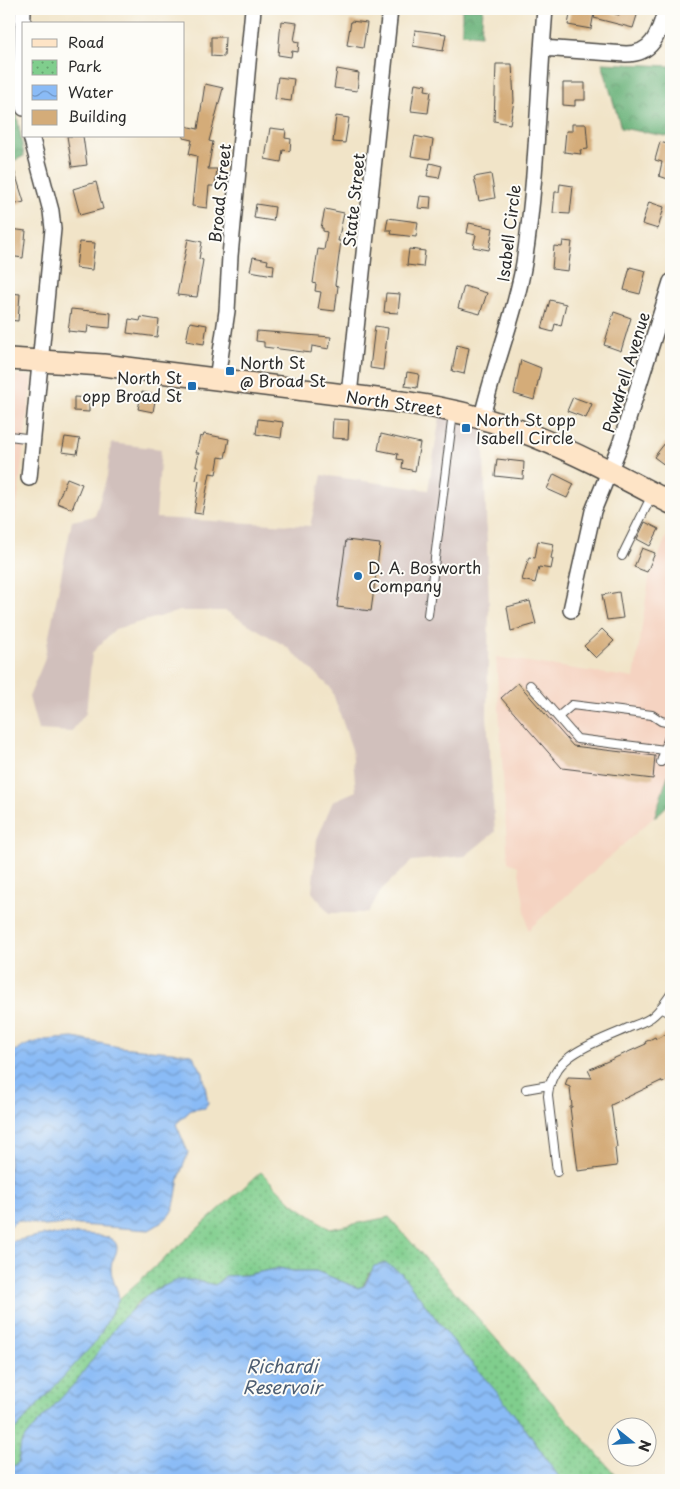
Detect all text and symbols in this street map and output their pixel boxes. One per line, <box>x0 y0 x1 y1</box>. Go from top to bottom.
legend <box>22 22 185 138</box>
text: Road <box>68 30 104 53</box>
text: Park <box>68 54 102 77</box>
text: Water <box>68 80 113 103</box>
text: Building <box>68 104 127 127</box>
street label: Broad Street <box>202 142 236 244</box>
street label: State Street <box>336 151 370 248</box>
street label: Isabell Circle <box>490 183 526 283</box>
street label: Powdrell Avenue <box>595 308 655 435</box>
place label: North St @ Broad St <box>240 350 326 392</box>
place label: North St opp Broad St <box>82 365 182 407</box>
marker: North St @ Broad St <box>224 365 236 377</box>
marker: North St opp Broad St <box>186 380 198 392</box>
street label: North Street <box>345 383 444 421</box>
place label: North St opp Isabell Circle <box>476 407 576 449</box>
marker: North St opp Isabell Circle <box>460 422 472 434</box>
place label: D. A. Bosworth Company <box>368 555 481 597</box>
marker: D. A. Bosworth Company <box>352 570 364 582</box>
water label: Richardi Reservoir <box>242 1352 324 1400</box>
north arrow <box>608 1416 658 1466</box>
text: N <box>633 1438 657 1454</box>

